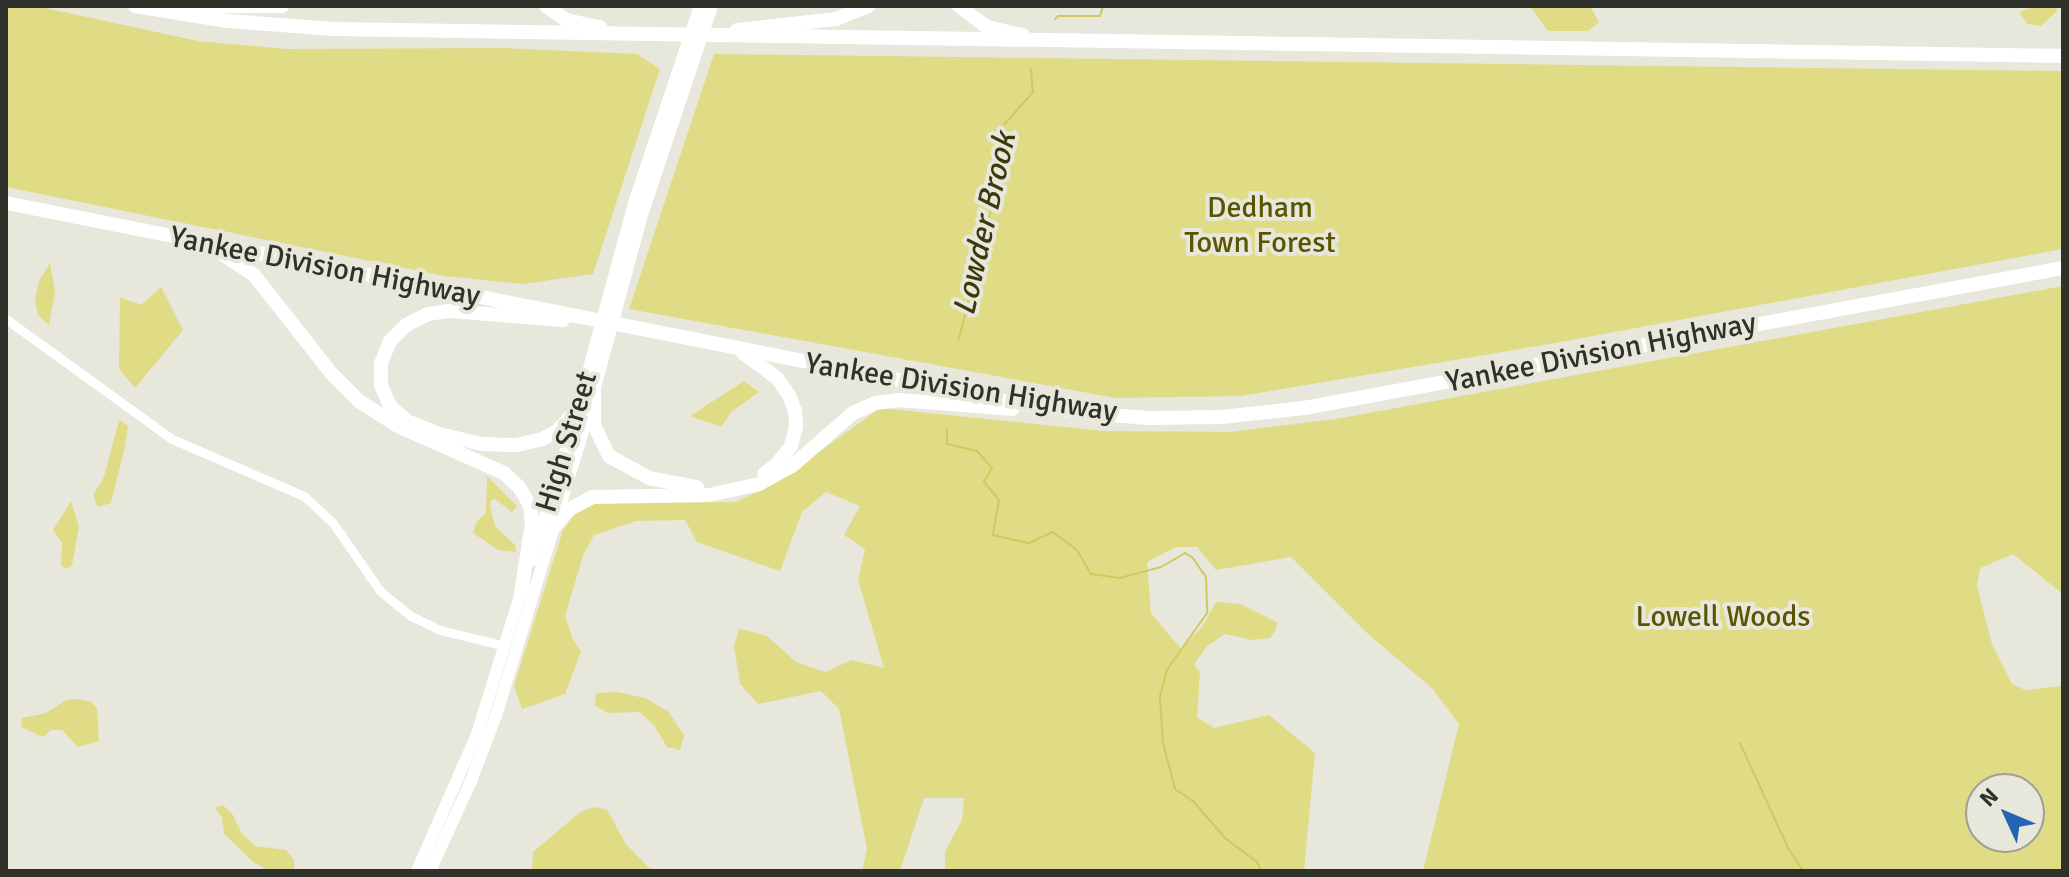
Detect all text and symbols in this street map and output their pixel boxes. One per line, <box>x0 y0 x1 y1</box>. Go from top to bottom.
water label: Lowder Brook <box>945 129 1025 319</box>
park label: Dedham Town Forest <box>1184 190 1336 260</box>
street label: Yankee Division Highway <box>167 219 483 315</box>
street label: Yankee Division Highway <box>1443 305 1759 401</box>
street label: Yankee Division Highway <box>802 346 1120 430</box>
street label: High Street <box>529 367 605 517</box>
park label: Lowell Woods <box>1636 599 1810 635</box>
north arrow <box>1965 773 2045 853</box>
text: N <box>1974 782 2004 812</box>

